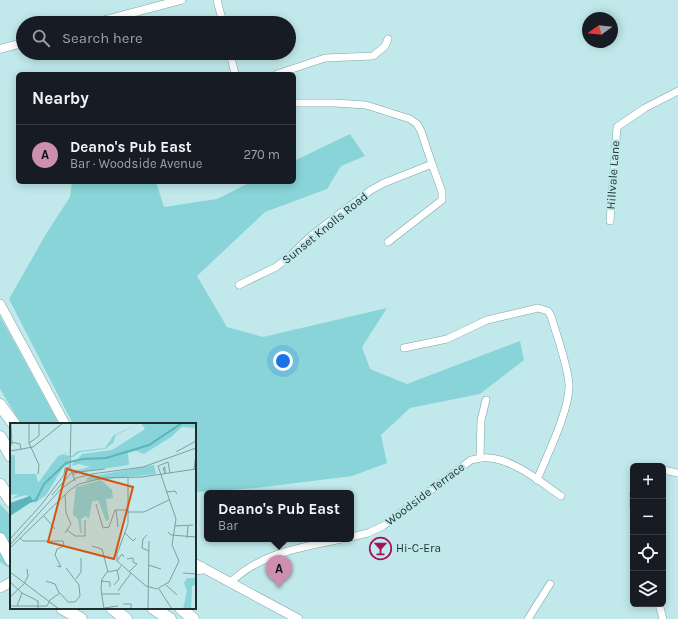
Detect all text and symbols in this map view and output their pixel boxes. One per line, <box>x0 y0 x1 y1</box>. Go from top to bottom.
north arrow <box>582 12 618 48</box>
search box <box>16 16 296 60</box>
icon: search <box>30 27 52 49</box>
text: Search here <box>62 29 143 47</box>
text: Nearby <box>32 88 89 108</box>
text: Deano's Pub East <box>70 138 192 156</box>
street label: Hillvale Lane <box>604 140 622 210</box>
text: A <box>41 147 49 162</box>
text: 270 m <box>243 147 280 162</box>
text: Bar · Woodside Avenue <box>70 156 203 171</box>
street label: Sunset Knolls Road <box>279 189 371 267</box>
your location <box>273 351 293 371</box>
inset map <box>10 423 196 609</box>
street label: Woodside Terrace <box>383 460 467 528</box>
map controls <box>630 463 666 607</box>
button: + <box>630 463 666 499</box>
popup <box>204 490 354 542</box>
button: − <box>630 499 666 535</box>
text: Deano's Pub East <box>218 500 340 518</box>
text: Bar <box>218 518 238 533</box>
bar icon: Hi-C-Era <box>367 535 393 561</box>
button: locate <box>630 535 666 571</box>
place label: Hi-C-Era <box>396 541 441 555</box>
pin: A <box>266 555 292 588</box>
button: layers <box>630 571 666 607</box>

